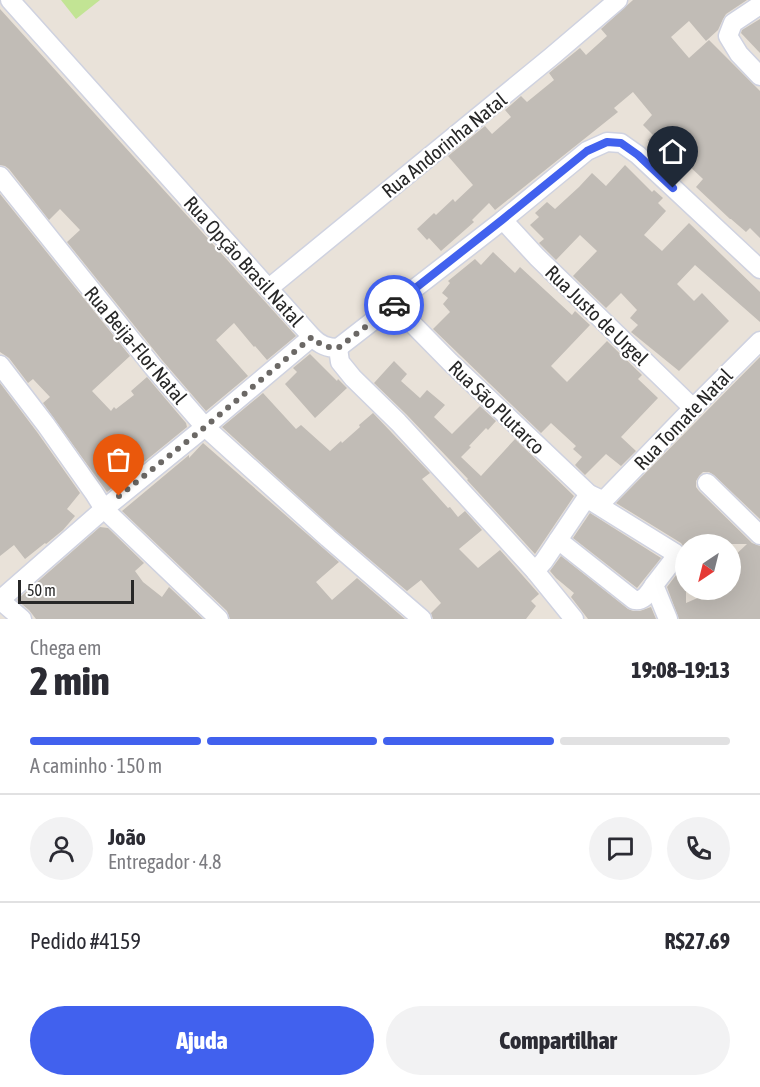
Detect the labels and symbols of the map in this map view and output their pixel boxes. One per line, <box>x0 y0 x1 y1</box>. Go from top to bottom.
street label: Rua Andorinha Natal <box>377 87 511 202</box>
pin <box>647 126 698 188</box>
street label: Rua Opção Brasil Natal <box>180 191 309 331</box>
street label: Rua Justo de Urgel <box>541 260 654 370</box>
courier <box>364 275 424 335</box>
street label: Rua Beija-Flor Natal <box>80 282 192 409</box>
street label: Rua São Plutarco <box>444 356 550 458</box>
street label: Rua Tomate Natal <box>629 363 737 474</box>
pin <box>93 434 144 496</box>
north arrow <box>675 534 741 600</box>
scale bar <box>18 577 134 604</box>

